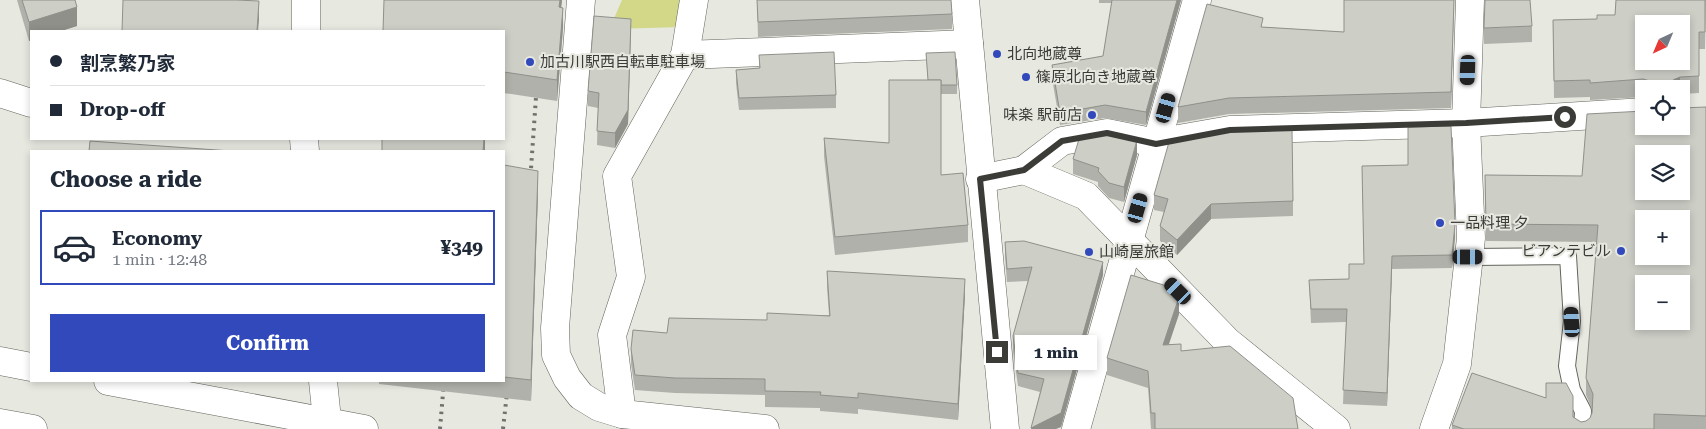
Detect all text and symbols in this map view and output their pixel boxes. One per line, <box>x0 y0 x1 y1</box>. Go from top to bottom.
north arrow <box>1635 15 1690 70</box>
map controls <box>1635 15 1690 330</box>
place label: 北向地蔵尊 <box>1007 45 1082 63</box>
marker: 北向地蔵尊 <box>991 48 1003 60</box>
text: 割烹繁乃家 <box>80 52 175 75</box>
place label: 加古川駅西自転車駐車場 <box>540 53 705 71</box>
car <box>1459 55 1476 85</box>
marker: 加古川駅西自転車駐車場 <box>524 56 536 68</box>
place label: 篠原北向き地蔵尊 <box>1036 68 1156 86</box>
marker: 篠原北向き地蔵尊 <box>1020 71 1032 83</box>
button: locate <box>1635 80 1690 135</box>
car <box>1154 92 1177 124</box>
text: Drop-off <box>80 98 165 121</box>
place label: 味楽 駅前店 <box>1003 106 1082 124</box>
route start <box>1554 106 1576 128</box>
marker: 味楽 駅前店 <box>1086 109 1098 121</box>
button: layers <box>1635 145 1690 200</box>
text: Choose a ride <box>50 167 202 192</box>
car <box>1126 192 1149 224</box>
button: + <box>1635 210 1690 265</box>
place label: 一品料理 夕 <box>1450 214 1529 232</box>
marker: 一品料理 夕 <box>1434 217 1446 229</box>
icon: car <box>52 225 97 270</box>
text: Economy <box>112 227 202 250</box>
text: ¥349 <box>440 236 483 259</box>
place label: ビアンテビル <box>1522 242 1611 260</box>
place label: 山崎屋旅館 <box>1099 243 1174 261</box>
marker: ビアンテビル <box>1615 245 1627 257</box>
marker: 山崎屋旅館 <box>1083 246 1095 258</box>
text: 1 min · 12:48 <box>112 250 207 269</box>
car <box>1453 250 1483 265</box>
car <box>1162 275 1193 307</box>
button: − <box>1635 275 1690 330</box>
car <box>1563 307 1580 337</box>
button: Confirm <box>50 314 485 372</box>
callout: 1 min <box>1014 334 1097 370</box>
route end <box>986 341 1008 363</box>
text: 1 min <box>1034 343 1078 362</box>

